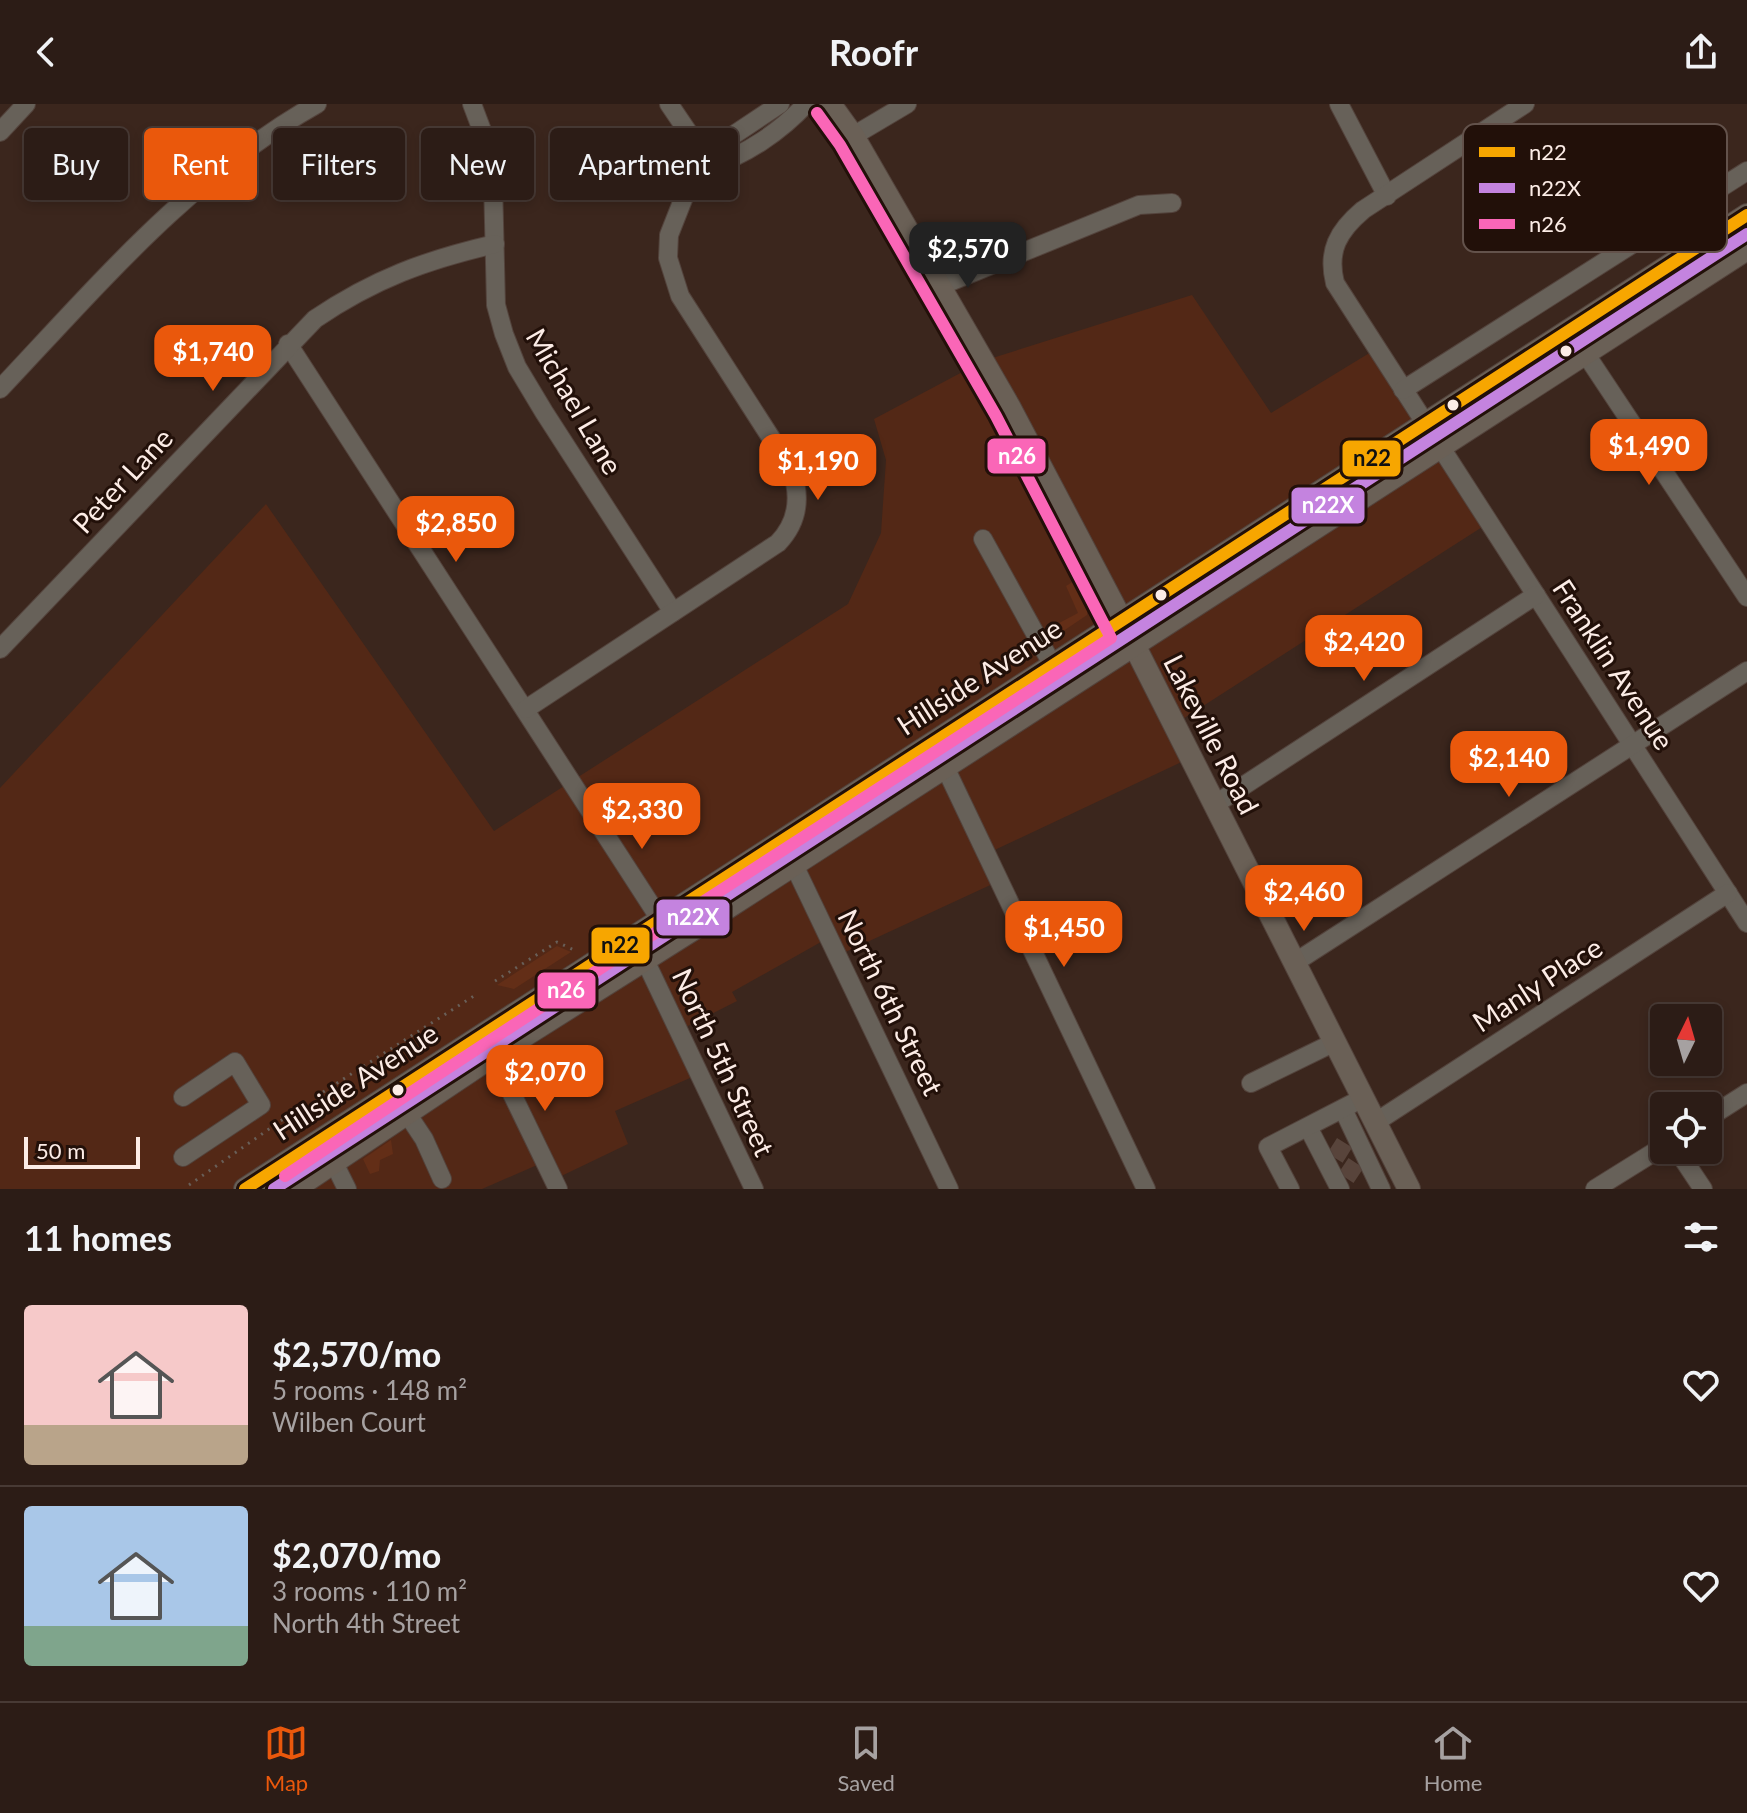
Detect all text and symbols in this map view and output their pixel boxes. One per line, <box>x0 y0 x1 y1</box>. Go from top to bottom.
icon: back <box>24 30 68 74</box>
text: Roofr <box>829 30 918 74</box>
icon: share <box>1679 30 1723 74</box>
legend <box>1463 124 1727 252</box>
chip: Buy <box>24 128 128 200</box>
chip: Rent <box>144 128 257 200</box>
chip: Filters <box>273 128 405 200</box>
chip: New <box>421 128 534 200</box>
chip: Apartment <box>550 128 738 200</box>
text: n22 <box>1529 138 1567 165</box>
text: n22X <box>1529 174 1582 201</box>
text: n26 <box>1529 210 1567 237</box>
pin: $2,570 <box>903 222 1033 290</box>
text: $2,570 <box>927 232 1009 264</box>
street label: Michael Lane <box>520 322 630 480</box>
pin: $1,740 <box>148 325 278 393</box>
text: $1,740 <box>172 335 254 367</box>
unlabelled marker <box>1558 343 1574 359</box>
unlabelled marker <box>1445 397 1461 413</box>
pin: $1,490 <box>1584 419 1714 487</box>
street label: Peter Lane <box>65 421 179 539</box>
text: $1,490 <box>1608 429 1690 461</box>
pin: $1,190 <box>753 434 883 502</box>
line badge: n26 <box>986 437 1047 475</box>
line badge: n22 <box>1341 439 1402 478</box>
text: n26 <box>998 442 1036 469</box>
text: $1,190 <box>777 444 859 476</box>
text: n22 <box>1353 444 1391 471</box>
line badge: n22X <box>1290 486 1366 525</box>
text: n22X <box>1302 491 1355 518</box>
pin: $2,850 <box>391 496 521 564</box>
text: $2,850 <box>415 506 497 538</box>
street label: Franklin Avenue <box>1546 572 1682 756</box>
unlabelled marker <box>1153 587 1169 603</box>
street label: Hillside Avenue <box>890 610 1068 742</box>
pin: $2,420 <box>1299 615 1429 683</box>
text: $2,420 <box>1323 625 1405 657</box>
street label: Lakeville Road <box>1157 648 1267 820</box>
pin: $2,140 <box>1444 731 1574 799</box>
text: $2,140 <box>1468 741 1550 773</box>
pin: $2,330 <box>577 783 707 851</box>
text: $2,330 <box>601 793 683 825</box>
pin: $2,460 <box>1239 865 1369 933</box>
text: $2,460 <box>1263 875 1345 907</box>
line badge: n22X <box>655 898 731 937</box>
pin: $1,450 <box>999 901 1129 969</box>
text: n22X <box>667 903 720 930</box>
street label: North 6th Street <box>831 903 951 1101</box>
text: $1,450 <box>1023 911 1105 943</box>
line badge: n22 <box>590 926 651 965</box>
street label: Manly Place <box>1466 929 1608 1039</box>
text: n22 <box>601 931 639 958</box>
street label: North 5th Street <box>666 963 782 1161</box>
line badge: n26 <box>536 971 597 1010</box>
text: n26 <box>547 976 585 1003</box>
north arrow <box>1650 1004 1722 1076</box>
map controls <box>1650 1004 1722 1164</box>
street label: Hillside Avenue <box>266 1015 444 1147</box>
pin: $2,070 <box>480 1045 610 1113</box>
text: $2,070 <box>504 1055 586 1087</box>
unlabelled marker <box>390 1082 406 1098</box>
button: locate <box>1650 1092 1722 1164</box>
scale bar <box>24 1133 140 1169</box>
text: 50 m <box>36 1137 85 1164</box>
icon: filters <box>1679 1215 1723 1259</box>
text: 11 homes <box>24 1217 172 1258</box>
text: $2,570/mo <box>272 1333 441 1374</box>
icon: home <box>88 1337 184 1433</box>
icon: heart <box>1679 1363 1723 1407</box>
text: 5 rooms · 148 m² <box>272 1374 467 1406</box>
text: Wilben Court <box>272 1406 426 1438</box>
text: $2,070/mo <box>272 1534 441 1575</box>
icon: home <box>88 1538 184 1634</box>
icon: heart <box>1679 1564 1723 1608</box>
text: 3 rooms · 110 m² <box>272 1575 467 1607</box>
text: North 4th Street <box>272 1607 460 1639</box>
tab: Map <box>264 1721 308 1796</box>
tab: Saved <box>837 1721 895 1796</box>
tab: Home <box>1424 1721 1482 1796</box>

